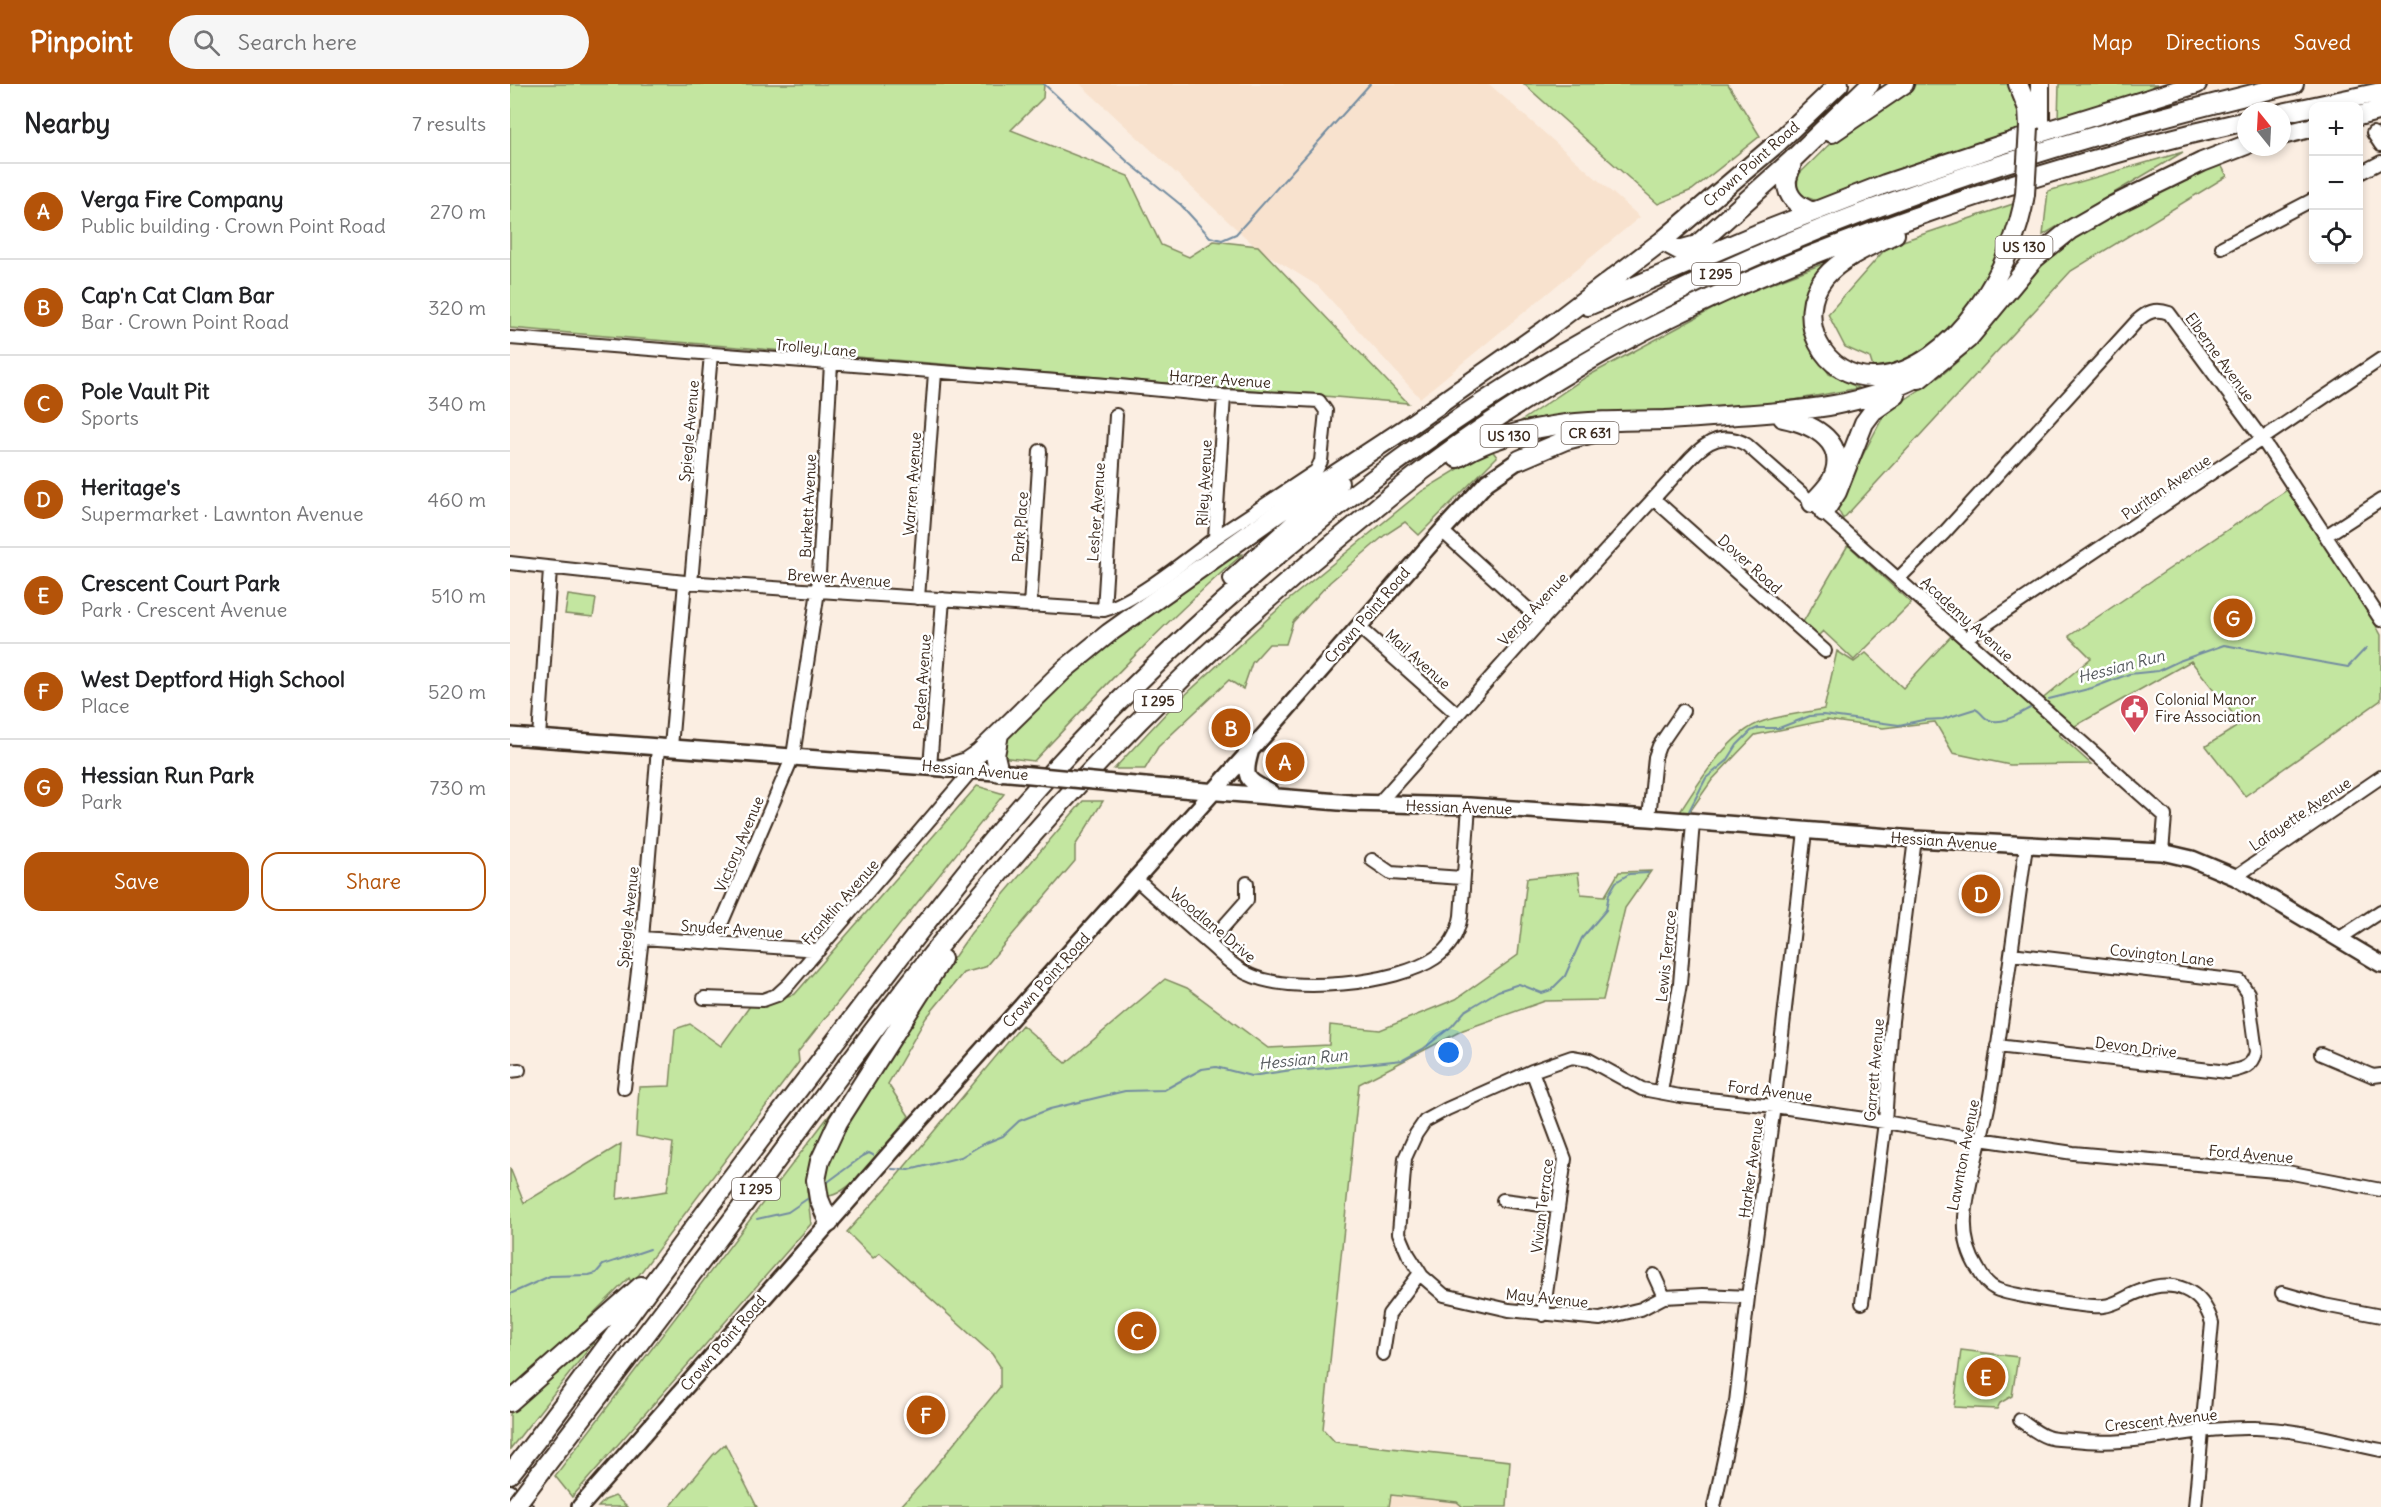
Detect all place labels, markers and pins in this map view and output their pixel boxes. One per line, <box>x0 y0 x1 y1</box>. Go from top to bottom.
pin: G <box>2214 596 2252 640</box>
place label: Colonial Manor Fire Association <box>2155 690 2261 726</box>
public building icon: Colonial Manor Fire Association <box>2118 692 2150 734</box>
pin: B <box>1212 706 1250 750</box>
pin: A <box>1266 740 1304 784</box>
pin: D <box>1962 872 2000 916</box>
pin: C <box>1118 1308 1156 1354</box>
pin: E <box>1966 1354 2006 1400</box>
pin: F <box>906 1392 946 1438</box>

